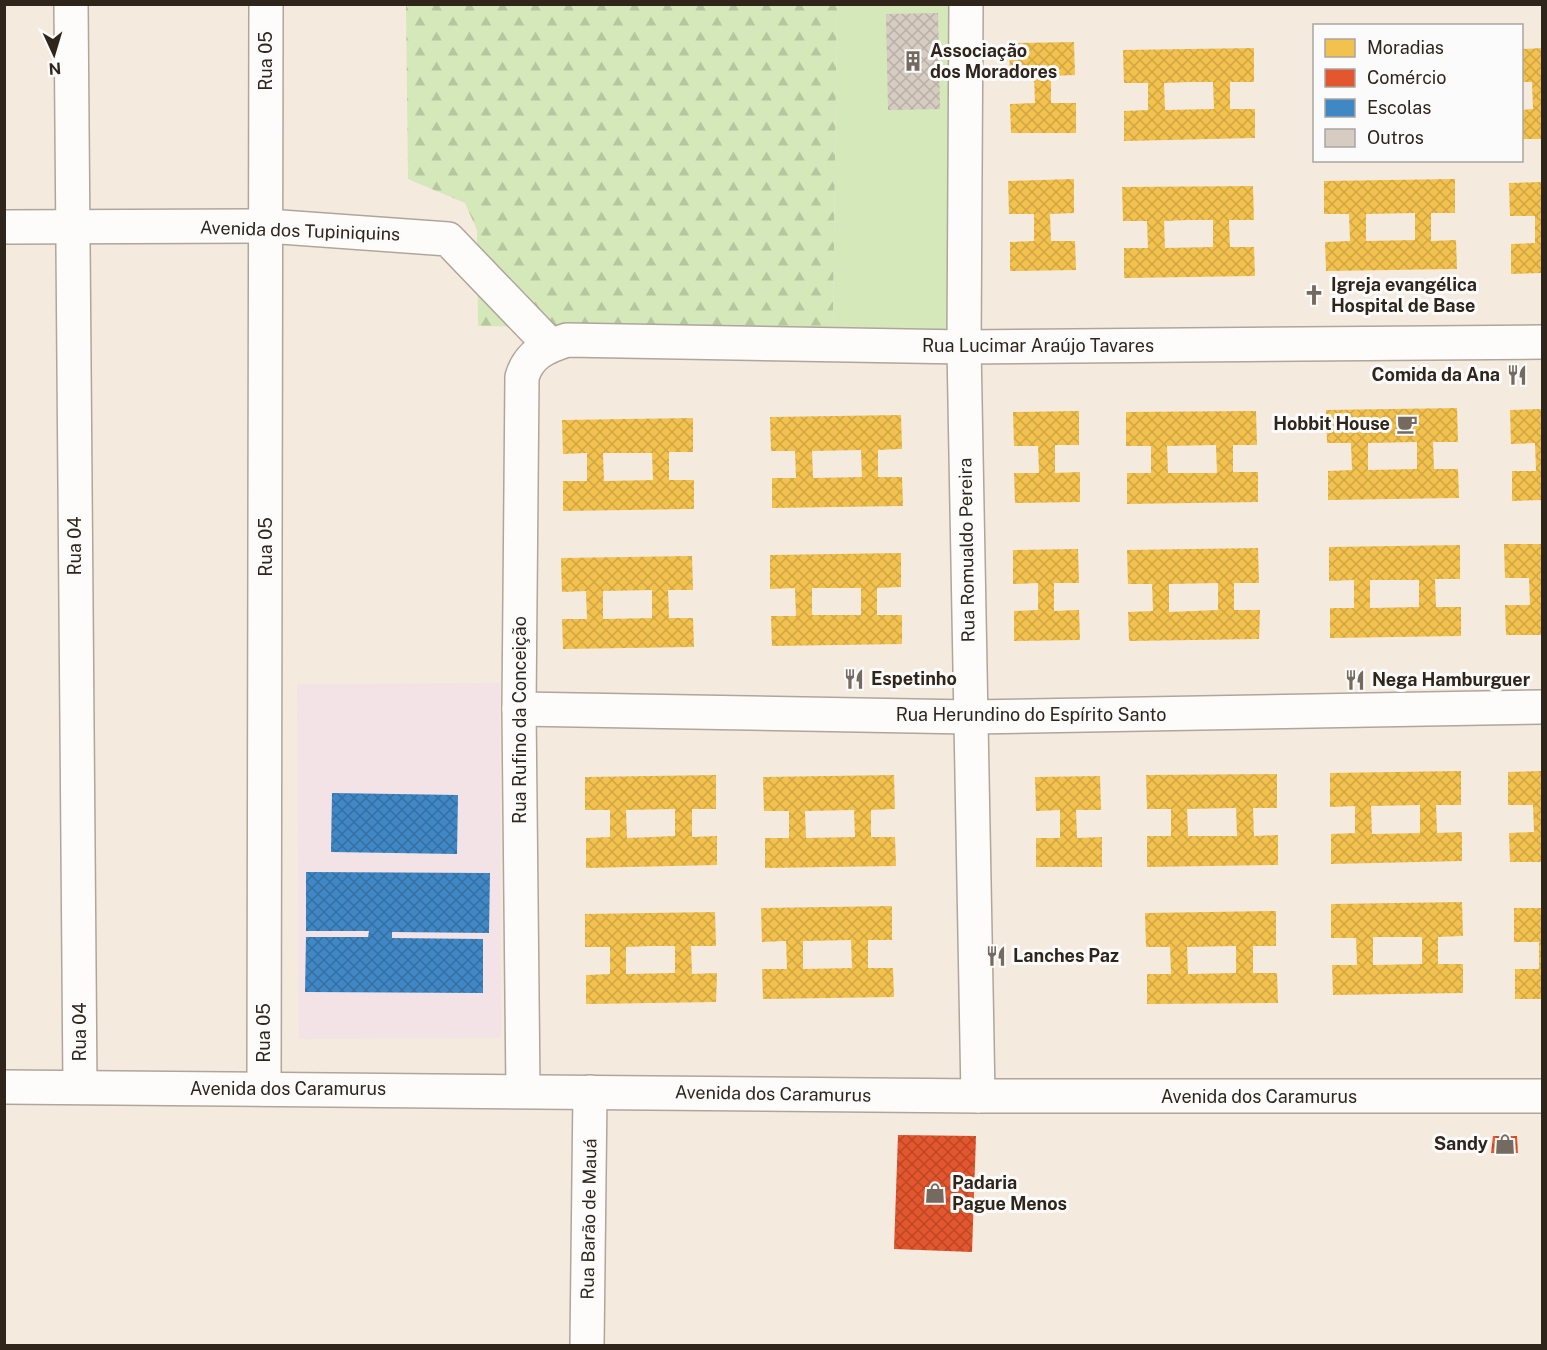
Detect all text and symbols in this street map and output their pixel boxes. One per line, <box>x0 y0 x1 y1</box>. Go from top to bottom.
north arrow <box>24 24 84 84</box>
legend <box>1313 24 1523 162</box>
street label: Rua 05 <box>255 31 276 91</box>
text: Moradias <box>1367 37 1444 58</box>
place label: Associação dos Moradores <box>930 40 1057 82</box>
building icon: Associação dos Moradores <box>901 49 925 73</box>
text: N <box>48 59 62 78</box>
text: Comércio <box>1367 67 1447 88</box>
text: Escolas <box>1367 97 1431 118</box>
text: Outros <box>1367 127 1424 148</box>
street label: Avenida dos Tupiniquins <box>200 217 401 244</box>
place label: Igreja evangélica Hospital de Base <box>1331 274 1477 316</box>
church icon: Igreja evangélica Hospital de Base <box>1302 283 1326 307</box>
street label: Rua Lucimar Araújo Tavares <box>922 335 1154 356</box>
restaurant icon: Comida da Ana <box>1505 363 1529 387</box>
place label: Comida da Ana <box>1372 364 1500 385</box>
cafe icon: Hobbit House <box>1395 412 1419 436</box>
place label: Hobbit House <box>1273 413 1390 434</box>
street label: Rua Romualdo Pereira <box>954 457 979 643</box>
street label: Rua 04 <box>64 516 85 576</box>
street label: Rua 05 <box>255 517 276 577</box>
street label: Rua Rufino da Conceição <box>509 616 530 824</box>
restaurant icon: Espetinho <box>842 667 866 691</box>
place label: Espetinho <box>871 668 957 689</box>
restaurant icon: Nega Hamburguer <box>1343 668 1367 692</box>
place label: Nega Hamburguer <box>1372 669 1531 690</box>
street label: Rua Herundino do Espírito Santo <box>896 704 1166 725</box>
restaurant icon: Lanches Paz <box>984 944 1008 968</box>
place label: Lanches Paz <box>1013 945 1119 966</box>
street label: Rua 04 <box>69 1002 90 1062</box>
street label: Rua 05 <box>253 1003 274 1063</box>
street label: Avenida dos Caramurus <box>190 1078 386 1099</box>
street label: Avenida dos Caramurus <box>675 1081 871 1106</box>
street label: Avenida dos Caramurus <box>1161 1086 1357 1107</box>
shop icon: Sandy <box>1493 1132 1517 1156</box>
place label: Sandy <box>1434 1133 1488 1154</box>
street label: Rua Barão de Mauá <box>577 1138 600 1300</box>
place label: Padaria Pague Menos <box>952 1172 1067 1214</box>
shop icon: Padaria Pague Menos <box>923 1181 947 1205</box>

